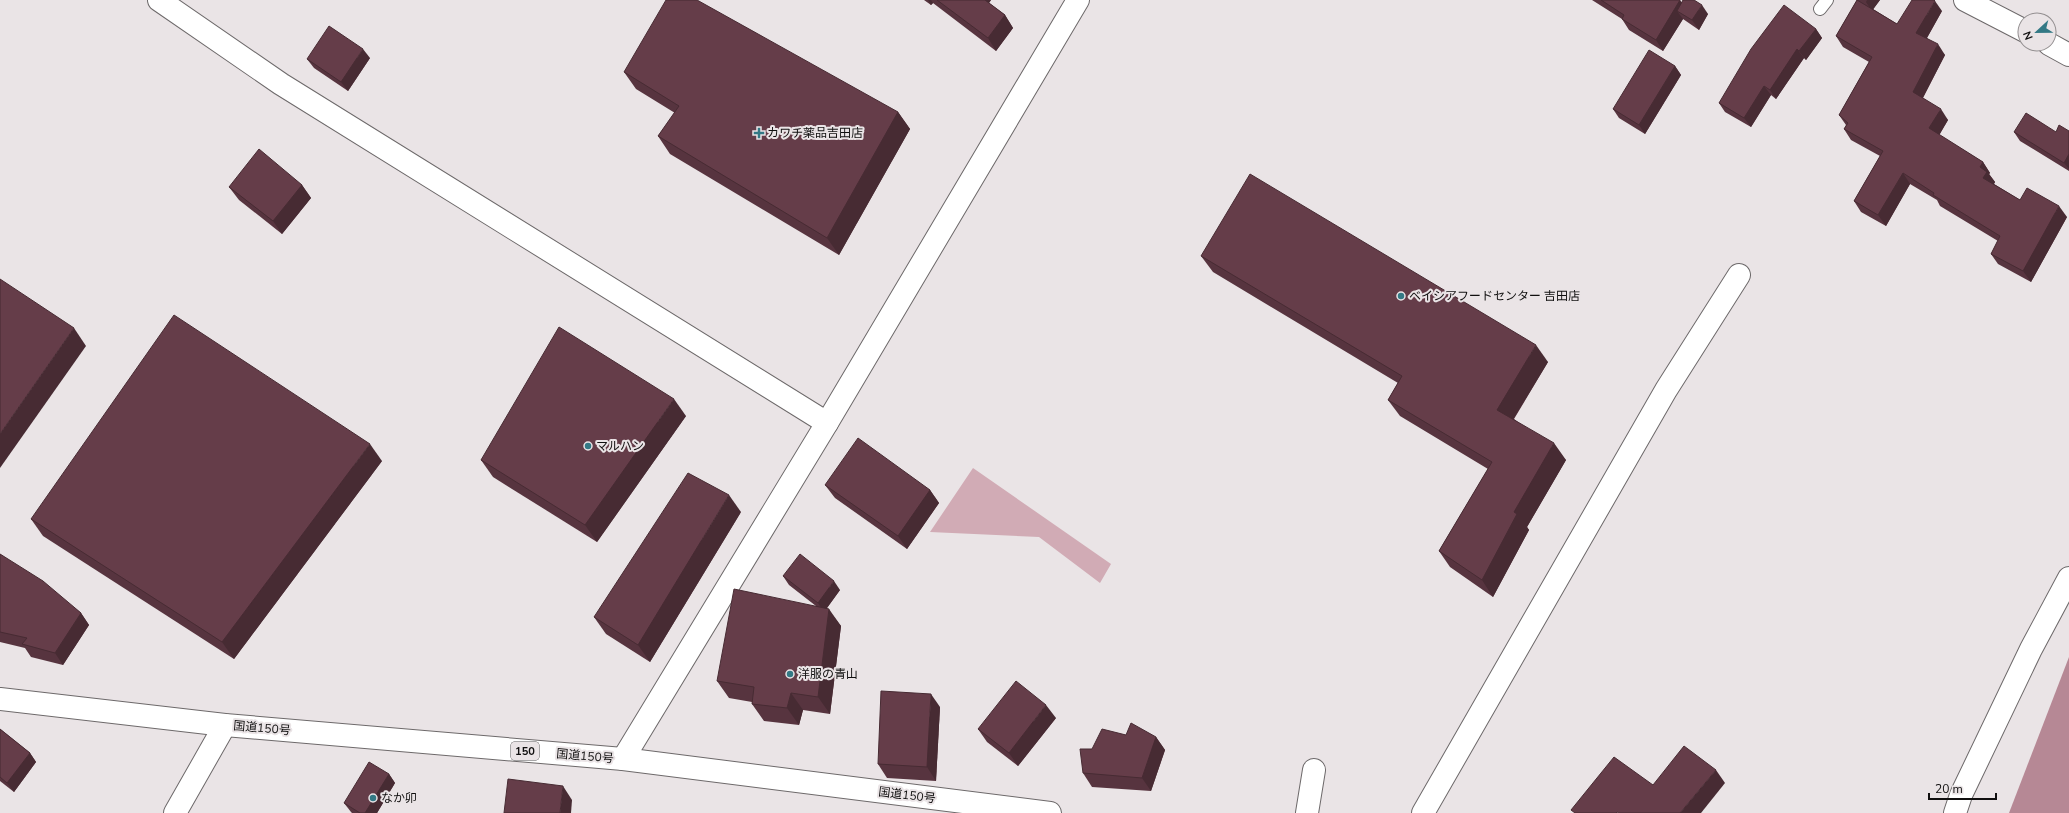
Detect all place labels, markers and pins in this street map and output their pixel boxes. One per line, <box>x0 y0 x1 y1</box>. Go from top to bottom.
place label: カワチ薬品吉田店 <box>767 125 863 141</box>
marker: カワチ薬品吉田店 <box>754 128 764 138</box>
place label: ベイシアフードセンター 吉田店 <box>1409 288 1580 304</box>
marker: ベイシアフードセンター 吉田店 <box>1396 291 1406 301</box>
place label: マルハン <box>596 438 644 454</box>
marker: マルハン <box>583 441 593 451</box>
place label: 洋服の青山 <box>798 666 858 682</box>
marker: 洋服の青山 <box>785 669 795 679</box>
place label: なか卯 <box>381 790 417 806</box>
marker: なか卯 <box>368 793 378 803</box>

